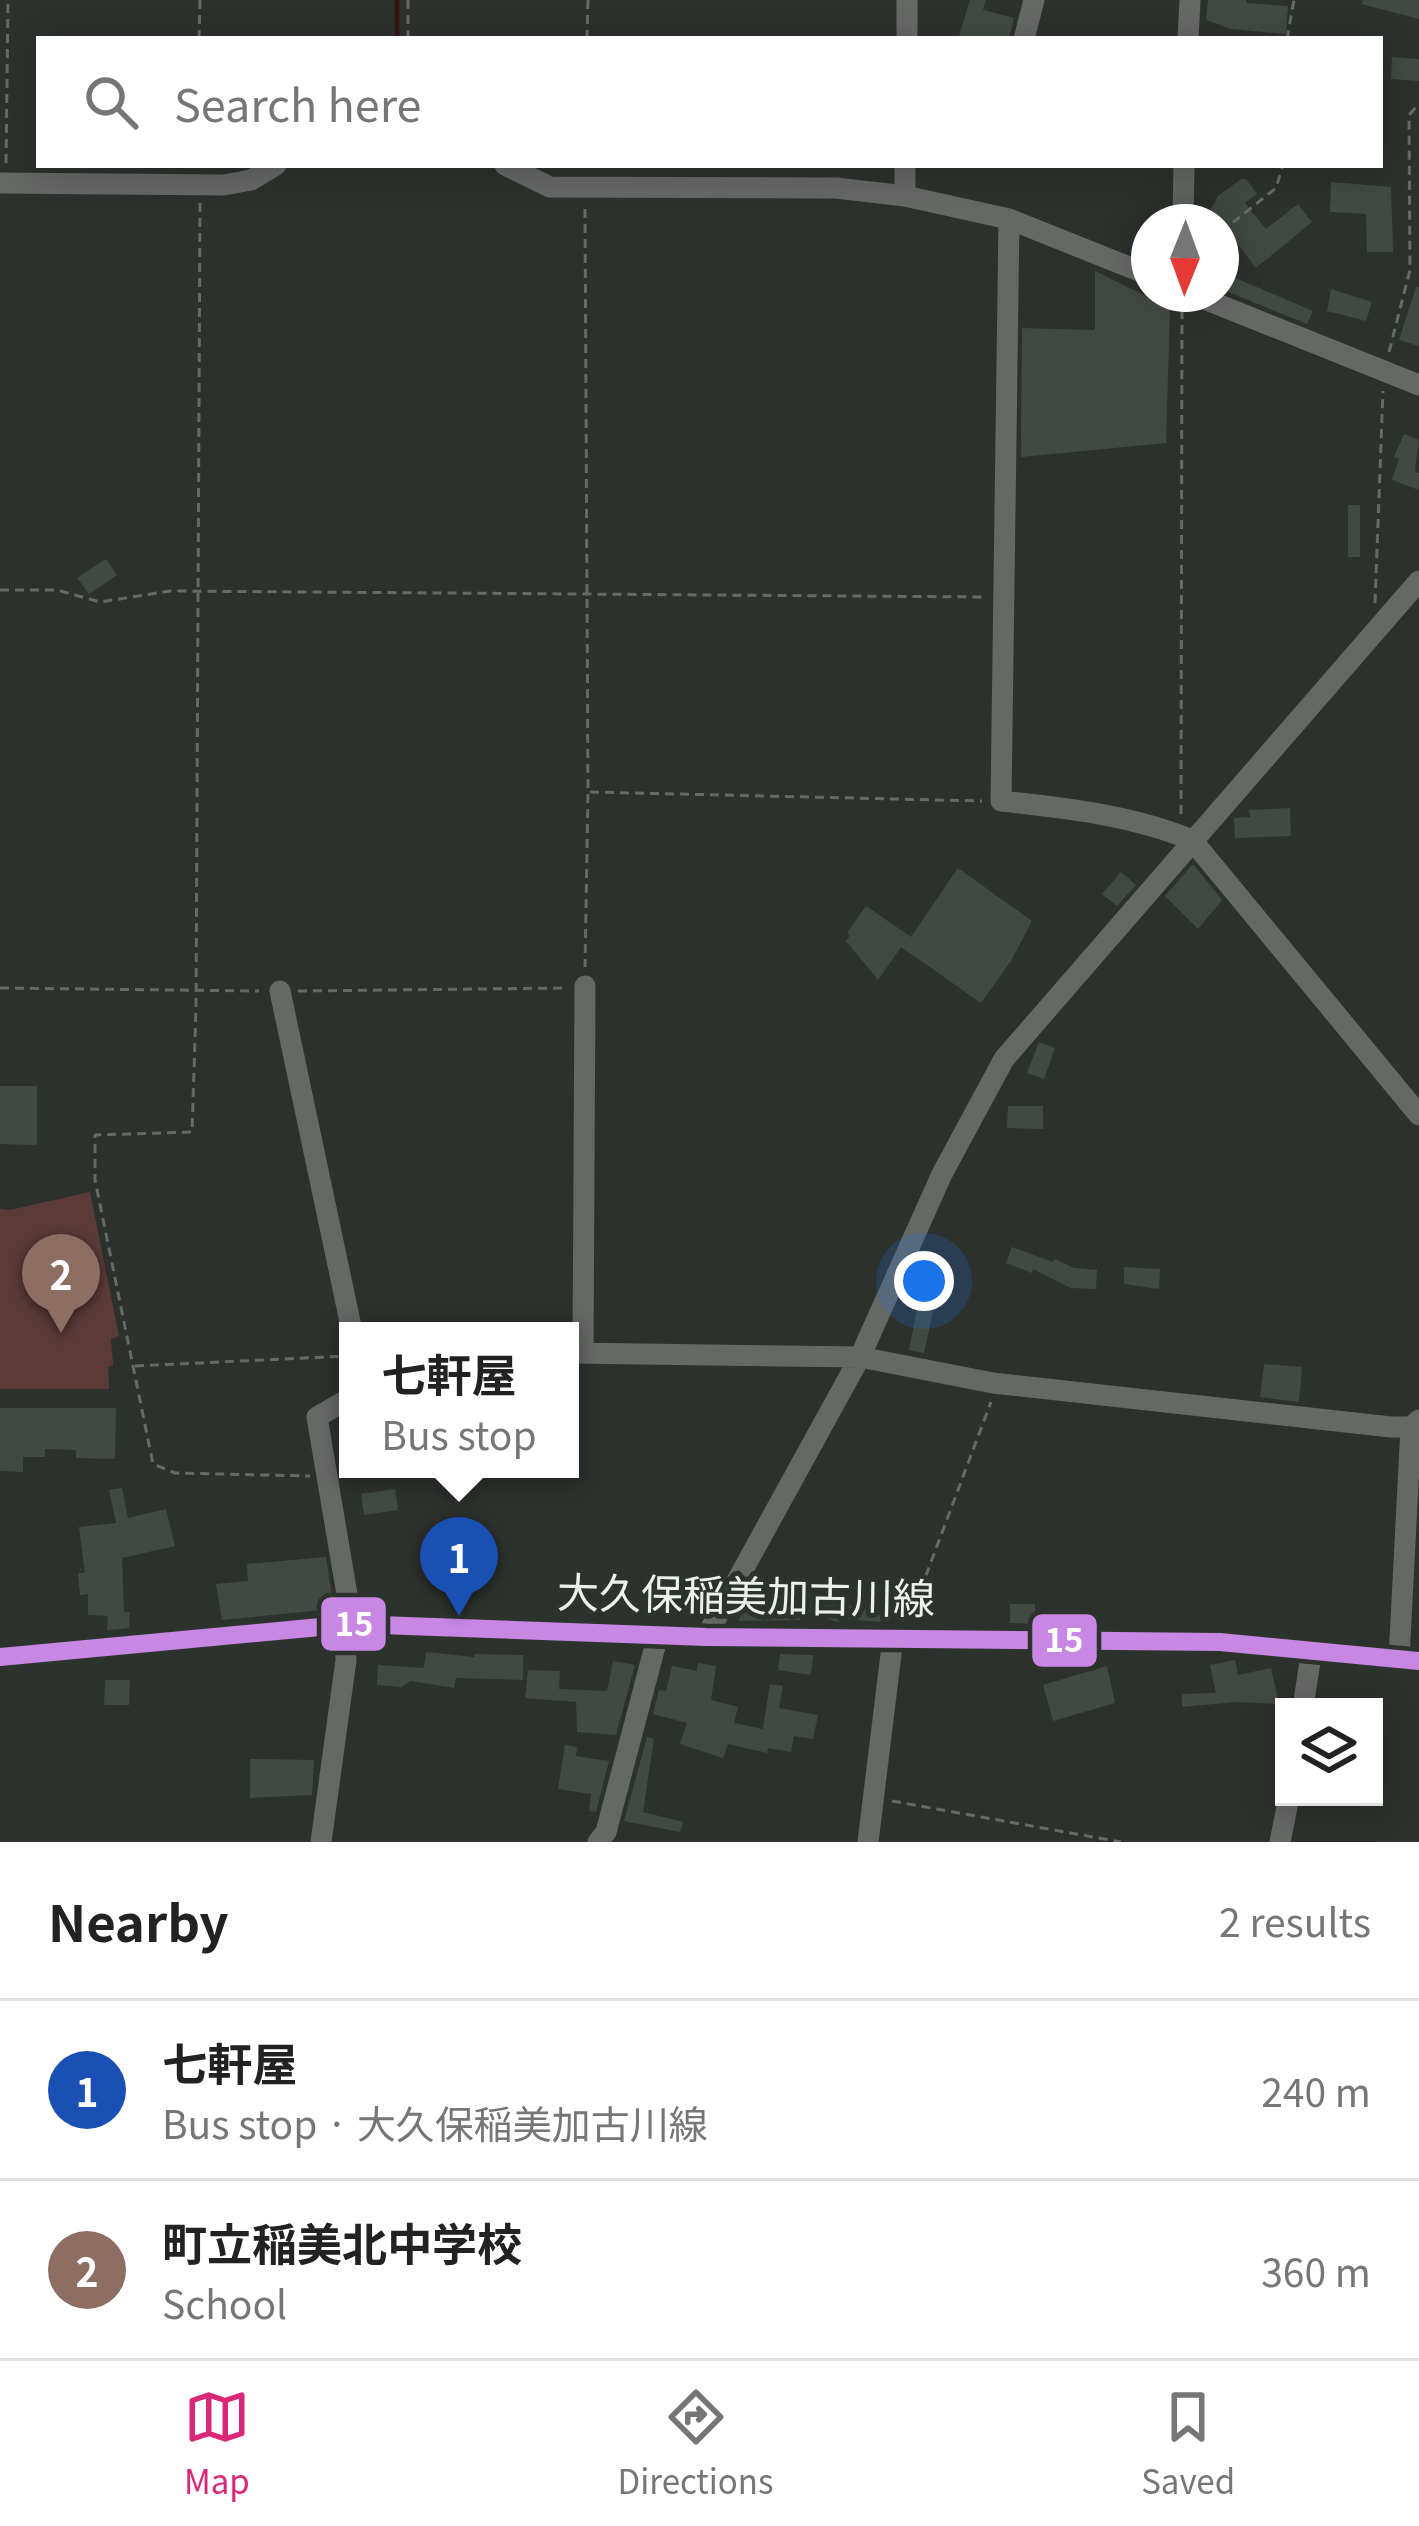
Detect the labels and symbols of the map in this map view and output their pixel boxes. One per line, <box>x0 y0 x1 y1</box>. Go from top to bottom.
north arrow <box>1131 204 1239 312</box>
pin: 2 <box>22 1234 100 1333</box>
your location <box>894 1251 954 1311</box>
pin: 1 <box>420 1517 498 1616</box>
street label: 大久保稲美加古川線 <box>557 1559 936 1626</box>
line badge: 15 <box>319 1595 388 1653</box>
text: 15 <box>335 1598 373 1646</box>
line badge: 15 <box>1030 1612 1099 1669</box>
text: 15 <box>1045 1614 1083 1662</box>

